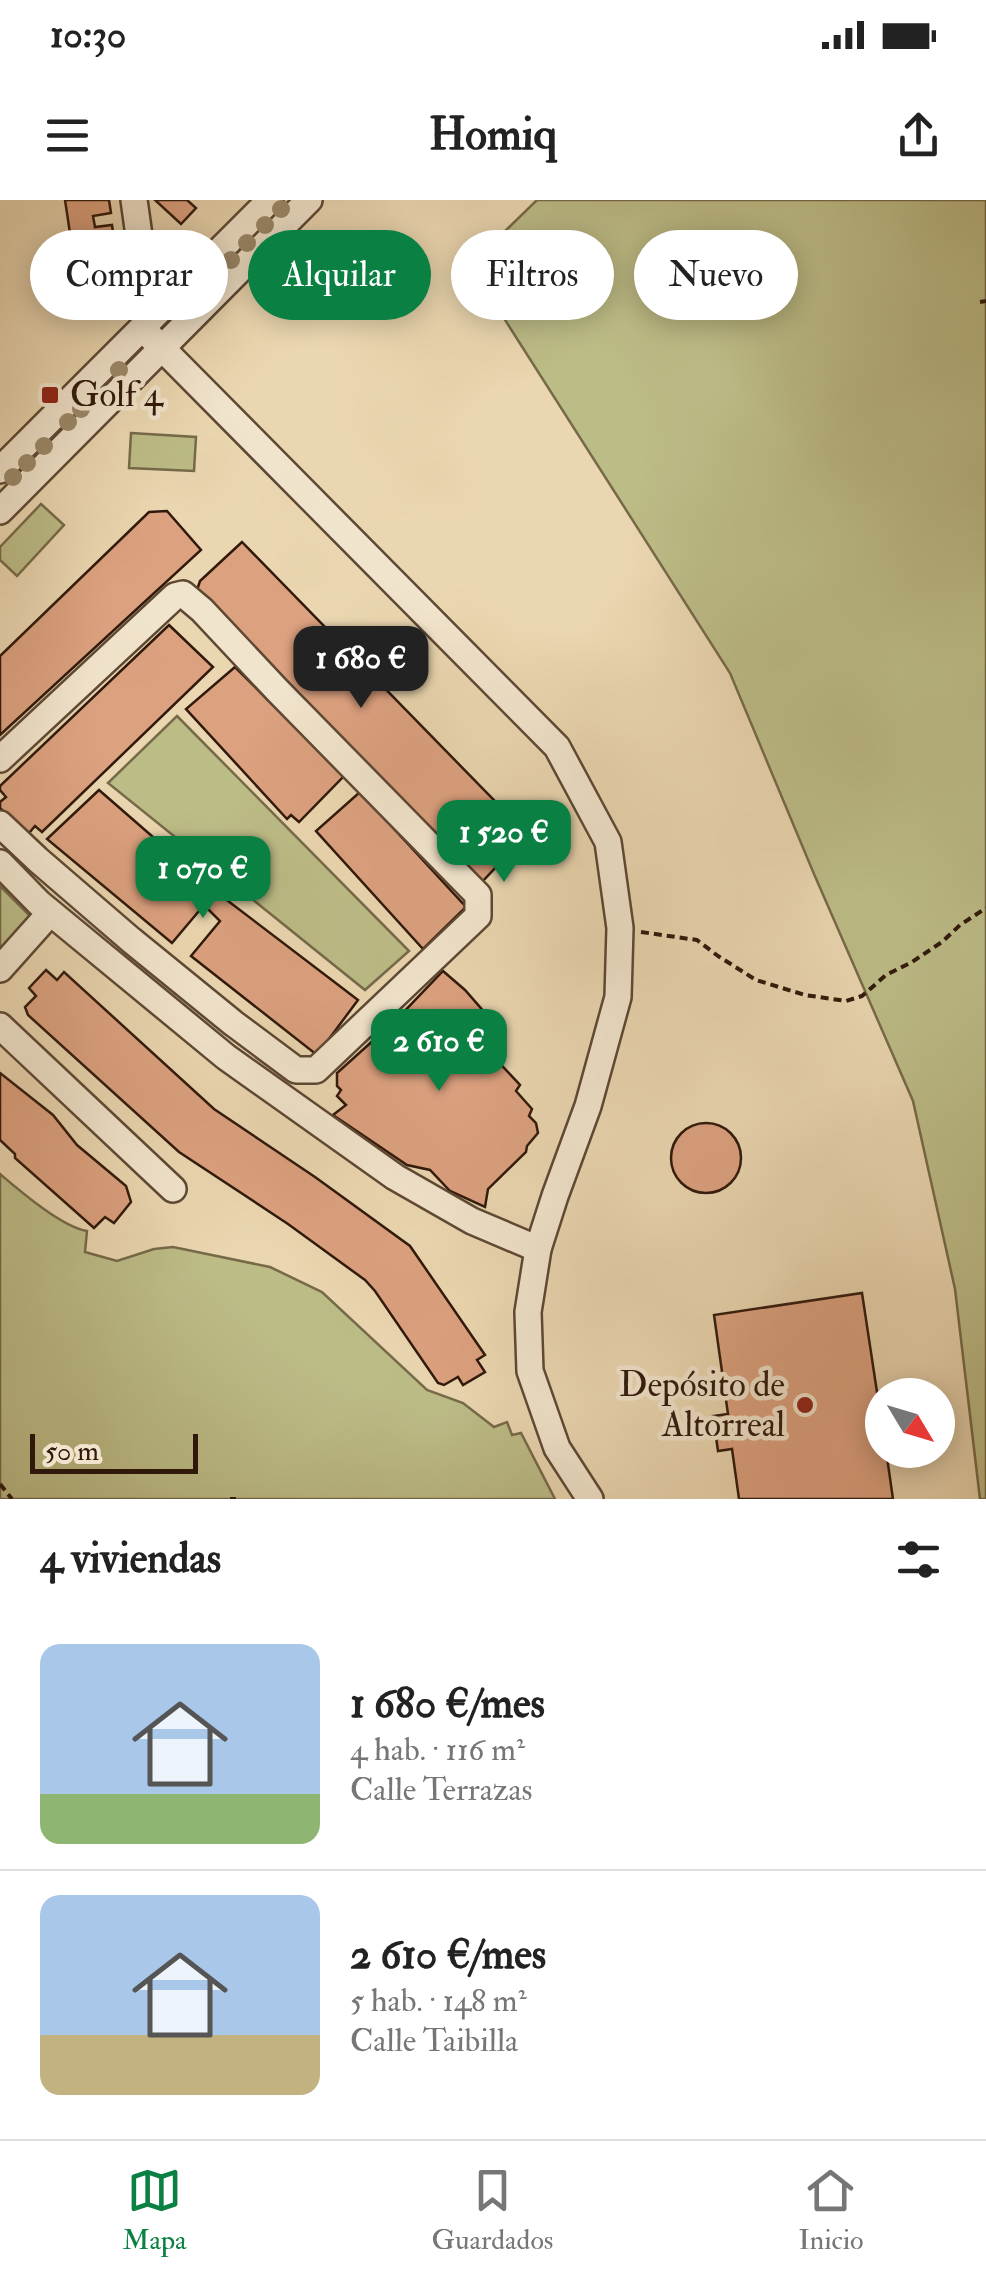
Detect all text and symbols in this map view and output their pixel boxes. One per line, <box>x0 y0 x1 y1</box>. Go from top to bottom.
text: 10:30 <box>50 11 126 59</box>
text: Homiq <box>429 107 557 163</box>
icon: menu <box>40 108 95 163</box>
icon: share <box>891 108 946 163</box>
chip: Comprar <box>30 230 228 320</box>
chip: Alquilar <box>248 230 431 320</box>
chip: Filtros <box>451 230 614 320</box>
chip: Nuevo <box>634 230 798 320</box>
place label: Golf 4 <box>70 373 165 417</box>
marker: Golf 4 <box>39 384 61 406</box>
pin: 1 680 € <box>269 626 453 711</box>
text: 1 680 € <box>315 638 407 678</box>
pin: 1 520 € <box>412 800 596 885</box>
text: 1 520 € <box>459 812 549 852</box>
pin: 1 070 € <box>111 836 295 921</box>
text: 1 070 € <box>157 848 249 888</box>
pin: 2 610 € <box>347 1009 531 1094</box>
text: 2 610 € <box>393 1021 485 1061</box>
place label: Depósito de Altorreal <box>619 1363 785 1447</box>
north arrow <box>865 1378 955 1468</box>
map controls <box>865 1378 955 1468</box>
marker: Depósito de Altorreal <box>794 1394 816 1416</box>
scale bar <box>30 1429 198 1474</box>
text: 50 m <box>45 1434 99 1469</box>
icon: filters <box>891 1532 946 1587</box>
text: 4 viviendas <box>40 1533 221 1585</box>
text: 1 680 €/mes <box>350 1678 545 1730</box>
icon: home <box>120 1684 240 1804</box>
text: 4 hab. · 116 m² <box>350 1730 525 1770</box>
text: Calle Terrazas <box>350 1770 533 1810</box>
text: 2 610 €/mes <box>350 1929 546 1981</box>
icon: home <box>120 1935 240 2055</box>
text: 5 hab. · 148 m² <box>350 1981 527 2021</box>
text: Calle Taibilla <box>350 2021 518 2061</box>
tab: Mapa <box>122 2163 187 2258</box>
tab: Guardados <box>432 2163 553 2258</box>
tab: Inicio <box>798 2163 864 2258</box>

